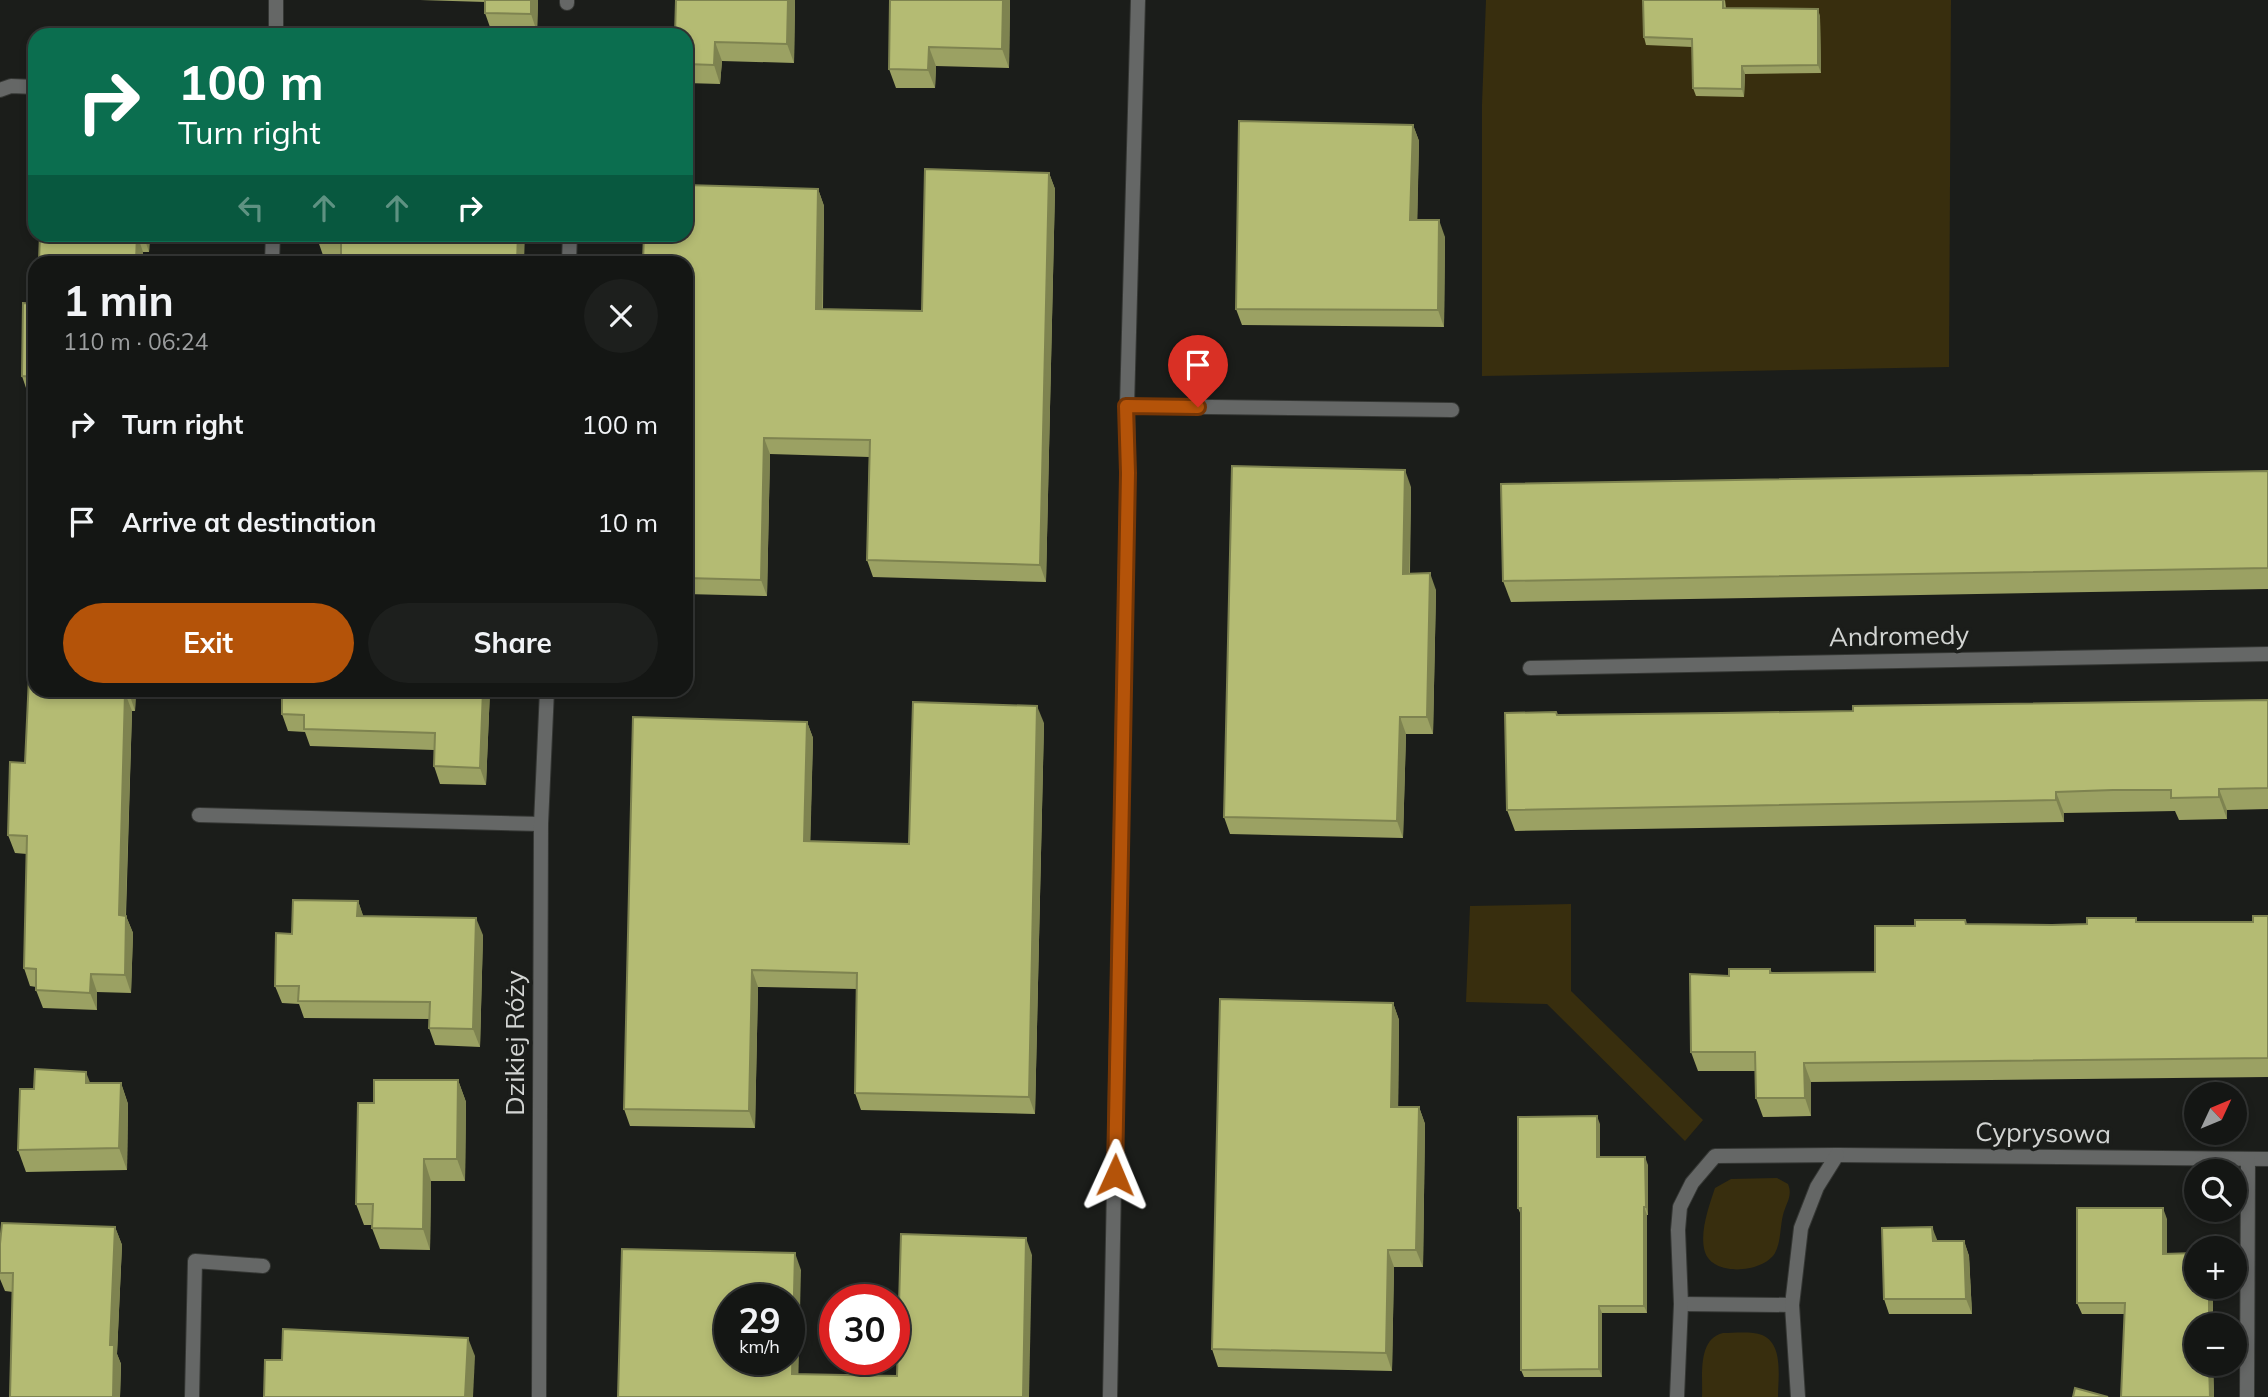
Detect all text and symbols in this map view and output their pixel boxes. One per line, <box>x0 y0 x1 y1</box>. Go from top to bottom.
text: 100 m <box>178 51 324 112</box>
icon: right <box>63 56 154 147</box>
text: Turn right <box>178 112 321 152</box>
icon: left <box>232 189 270 227</box>
icon: ahead <box>305 189 343 227</box>
icon: ahead <box>378 189 416 227</box>
icon: right <box>451 189 489 227</box>
text: 1 min <box>63 274 174 327</box>
button: close <box>584 279 658 353</box>
text: 110 m · 06:24 <box>63 327 208 356</box>
pin <box>1168 335 1228 407</box>
icon: arrive <box>1179 346 1217 384</box>
icon: right <box>63 405 101 443</box>
text: Turn right <box>122 408 243 441</box>
text: 100 m <box>582 408 658 441</box>
icon: arrive <box>63 503 101 541</box>
text: Arrive at destination <box>122 506 377 539</box>
text: 10 m <box>597 506 658 539</box>
button: Exit <box>63 603 354 683</box>
button: Share <box>368 603 658 683</box>
street label: Andromedy <box>1828 618 1970 653</box>
street label: Dzikiej Róży <box>498 970 531 1116</box>
north arrow <box>2184 1082 2247 1144</box>
map controls <box>2184 1082 2247 1376</box>
street label: Cyprysowa <box>1975 1115 2111 1150</box>
position arrow <box>1078 1138 1152 1212</box>
button: search <box>2184 1159 2247 1222</box>
button: + <box>2184 1236 2247 1299</box>
speed limit sign: 30 <box>819 1284 910 1375</box>
text: 29 <box>738 1298 781 1342</box>
button: − <box>2184 1313 2247 1376</box>
text: km/h <box>739 1335 780 1358</box>

